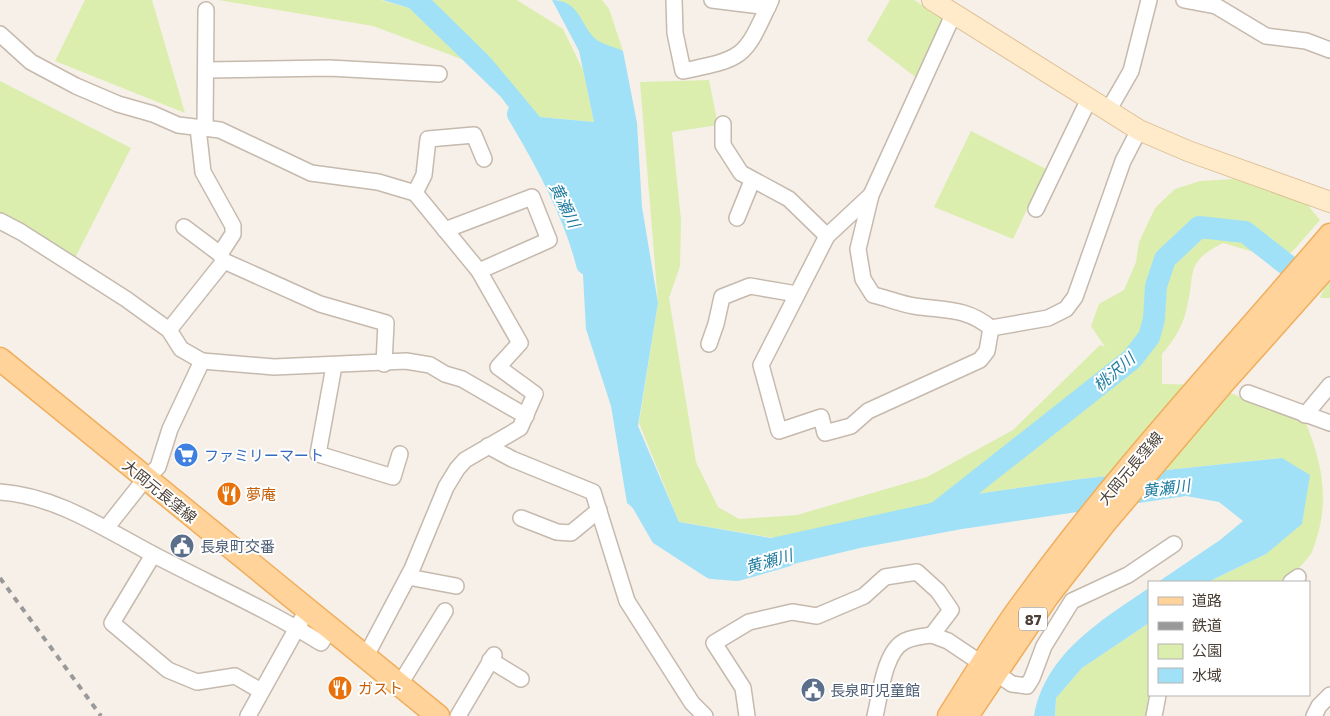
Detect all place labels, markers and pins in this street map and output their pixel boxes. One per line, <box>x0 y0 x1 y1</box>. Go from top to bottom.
supermarket icon: ファミリーマート <box>173 442 199 468</box>
place label: ファミリーマート <box>204 446 324 464</box>
restaurant icon: 夢庵 <box>216 481 242 507</box>
place label: 夢庵 <box>246 485 276 503</box>
public building icon: 長泉町交番 <box>169 533 195 559</box>
place label: 長泉町交番 <box>200 537 275 555</box>
restaurant icon: ガスト <box>327 675 353 701</box>
public building icon: 長泉町児童館 <box>800 677 826 703</box>
place label: ガスト <box>358 679 403 697</box>
place label: 長泉町児童館 <box>830 681 920 699</box>

